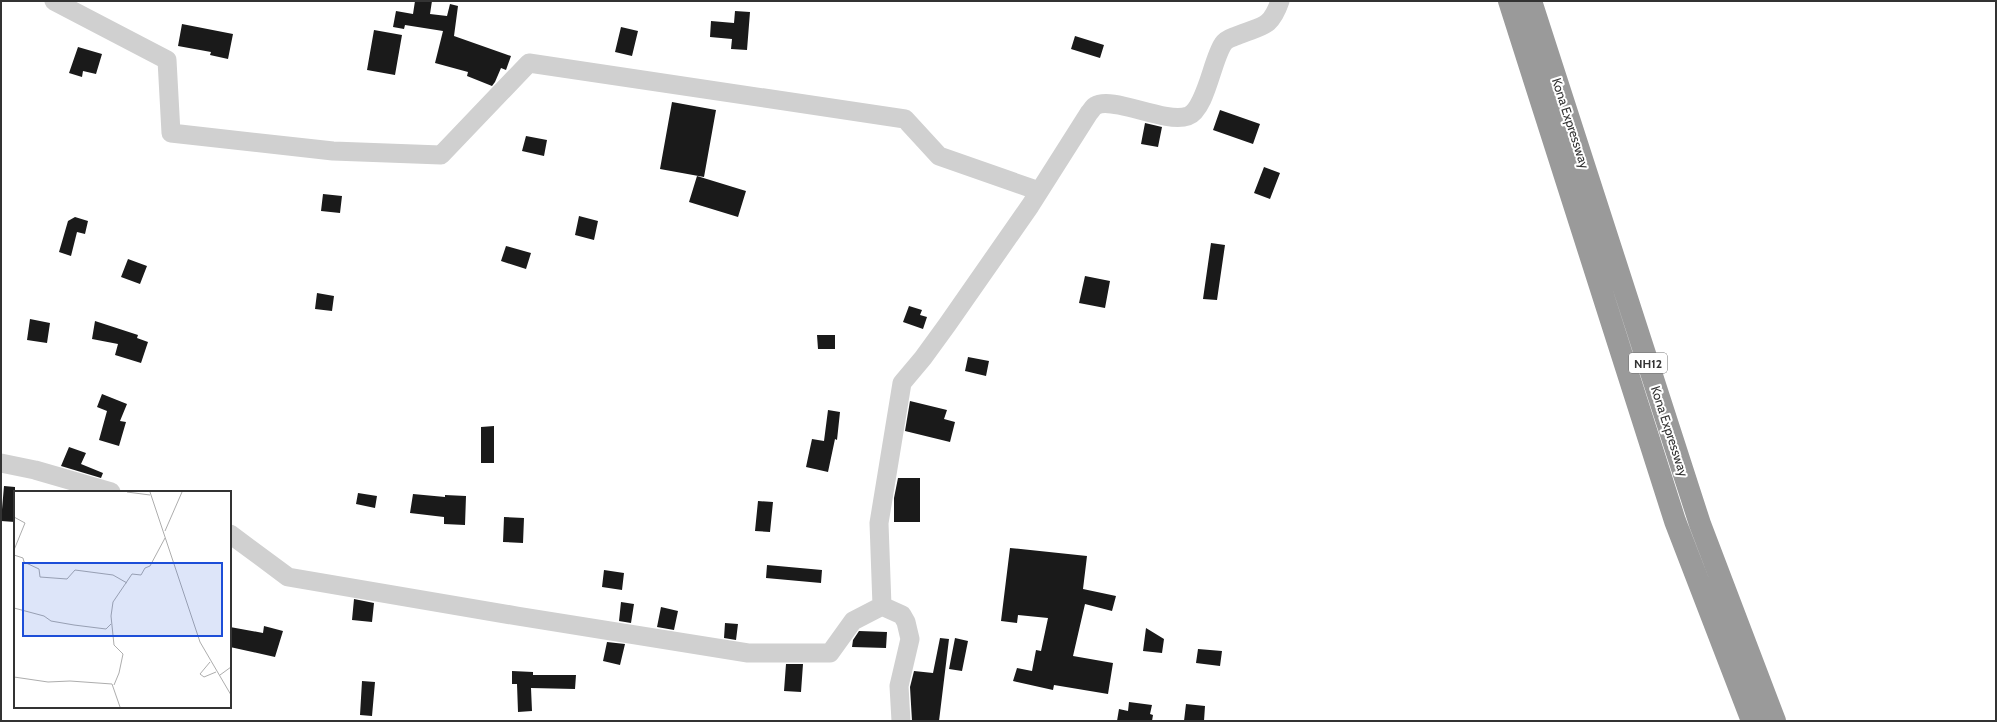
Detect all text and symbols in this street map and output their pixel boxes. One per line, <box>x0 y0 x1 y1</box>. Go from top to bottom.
street label: Kona Expressway <box>1549 76 1593 171</box>
road number: NH12 <box>1629 353 1667 373</box>
street label: Kona Expressway <box>1648 384 1692 479</box>
inset map <box>14 491 231 708</box>

